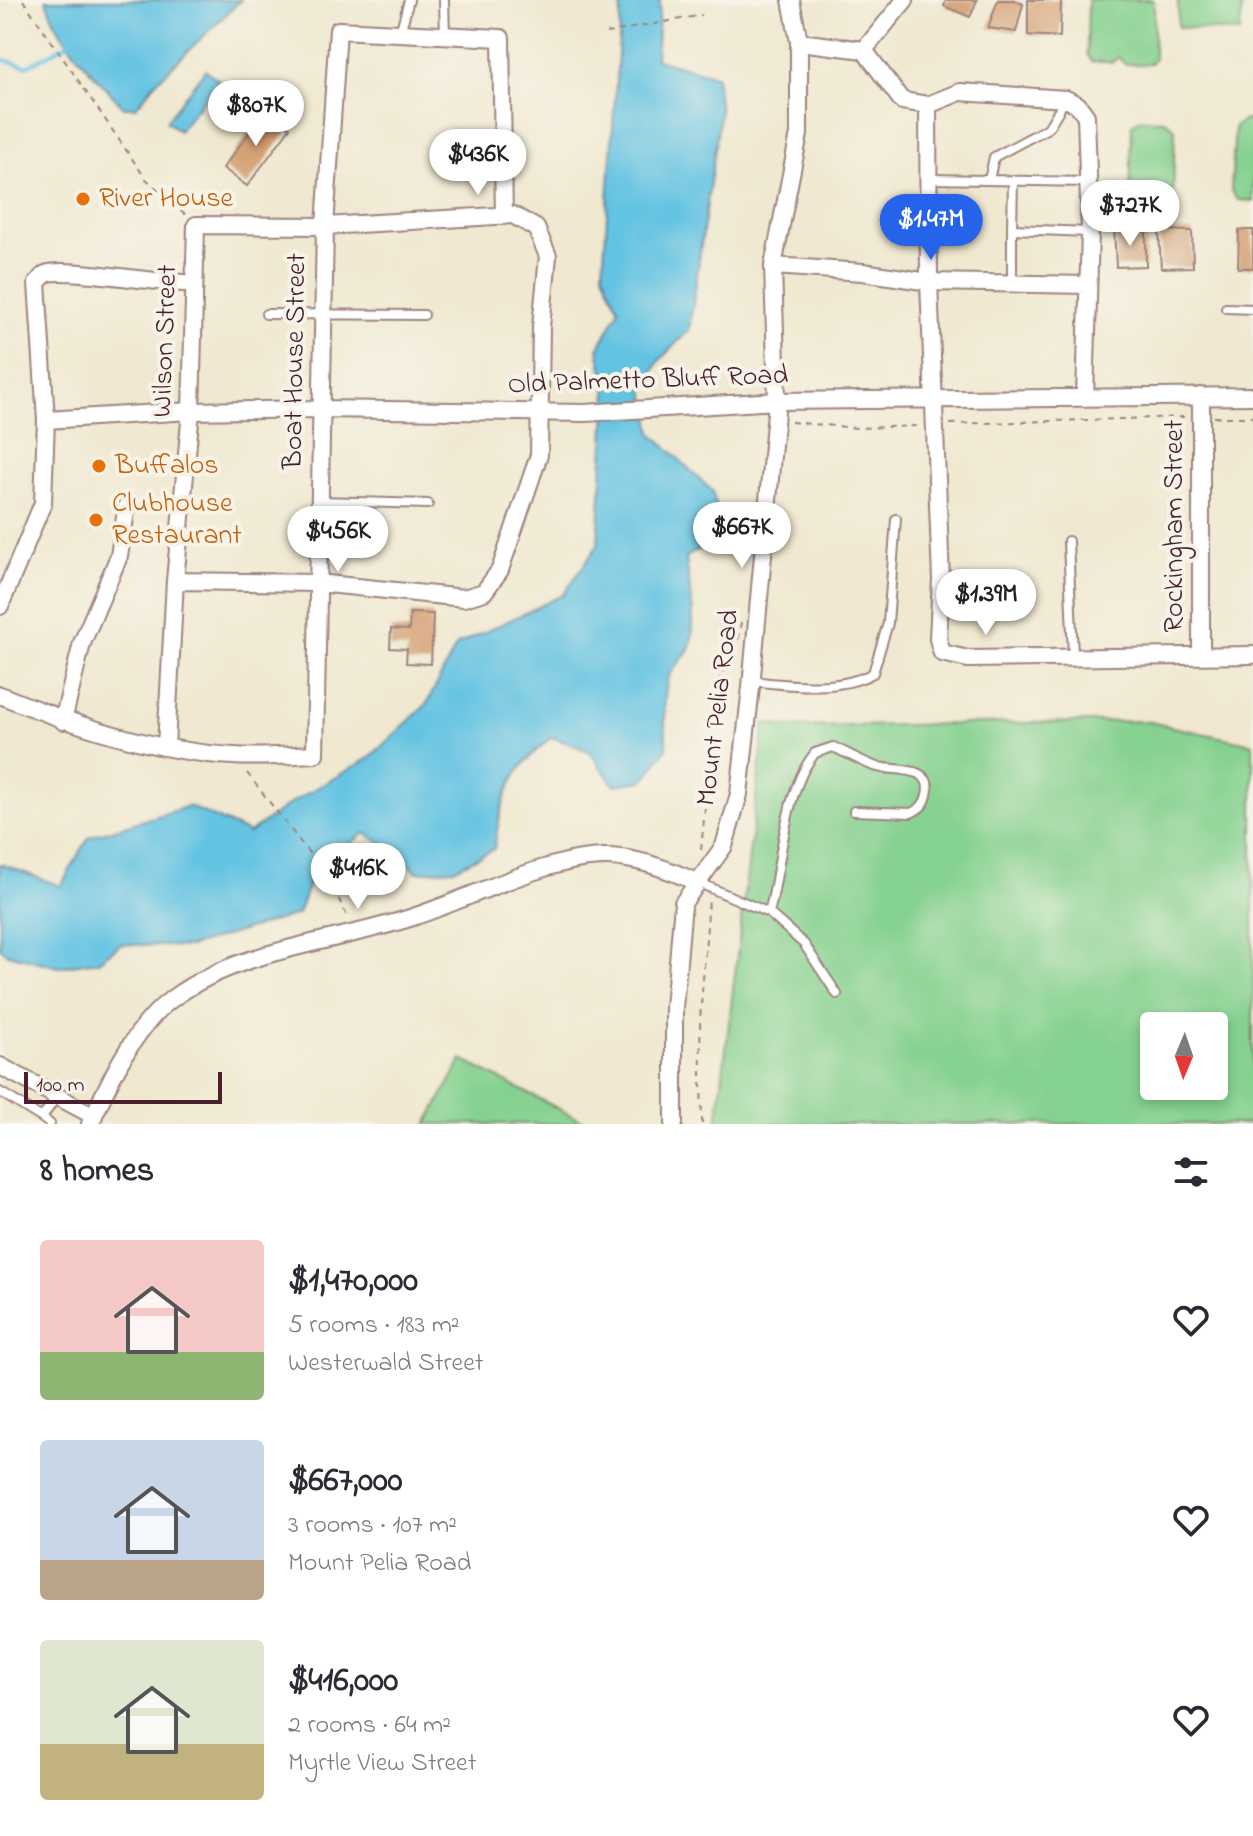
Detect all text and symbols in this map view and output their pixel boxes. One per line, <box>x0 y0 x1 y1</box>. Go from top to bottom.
pin: $807K <box>200 80 312 148</box>
text: $807K <box>226 87 286 125</box>
pin: $436K <box>422 129 534 197</box>
text: $436K <box>447 136 509 174</box>
place label: River House <box>99 179 233 220</box>
pin: $727K <box>1074 180 1186 248</box>
text: $727K <box>1099 187 1161 225</box>
marker: River House <box>74 190 92 208</box>
pin: $1.47M <box>866 194 996 262</box>
text: $1.47M <box>898 201 964 239</box>
street label: Boat House Street <box>274 253 318 470</box>
street label: Wilson Street <box>143 264 189 418</box>
street label: Old Palmetto Bluff Road <box>507 356 789 406</box>
street label: Rockingham Street <box>1155 420 1196 632</box>
place label: Buffalos <box>114 446 219 487</box>
marker: Buffalos <box>90 457 108 475</box>
place label: Clubhouse Restaurant <box>112 484 242 557</box>
pin: $667K <box>686 502 798 570</box>
pin: $456K <box>282 506 394 574</box>
text: $667K <box>711 509 773 547</box>
marker: Clubhouse Restaurant <box>87 511 105 529</box>
text: $456K <box>305 513 371 551</box>
pin: $1.39M <box>921 569 1051 637</box>
text: $1.39M <box>954 576 1018 614</box>
street label: Mount Pelia Road <box>687 607 751 809</box>
pin: $416K <box>302 843 414 911</box>
text: $416K <box>329 850 387 888</box>
north arrow <box>1140 1012 1228 1100</box>
map controls <box>1140 1012 1228 1100</box>
scale bar <box>24 1068 222 1104</box>
text: 100 m <box>36 1070 85 1102</box>
text: 8 homes <box>40 1147 154 1197</box>
icon: filters <box>1169 1150 1213 1194</box>
text: $1,470,000 <box>288 1257 418 1307</box>
icon: home <box>104 1272 200 1368</box>
icon: heart <box>1169 1298 1213 1342</box>
text: 5 rooms · 183 m² <box>288 1307 460 1345</box>
text: Westerwald Street <box>288 1345 484 1383</box>
text: $667,000 <box>288 1457 402 1507</box>
icon: home <box>104 1472 200 1568</box>
icon: heart <box>1169 1498 1213 1542</box>
text: 3 rooms · 107 m² <box>288 1507 457 1545</box>
text: Mount Pelia Road <box>288 1545 471 1583</box>
text: $416,000 <box>288 1657 398 1707</box>
icon: home <box>104 1672 200 1768</box>
icon: heart <box>1169 1698 1213 1742</box>
text: 2 rooms · 64 m² <box>288 1707 451 1745</box>
text: Myrtle View Street <box>288 1745 476 1783</box>

